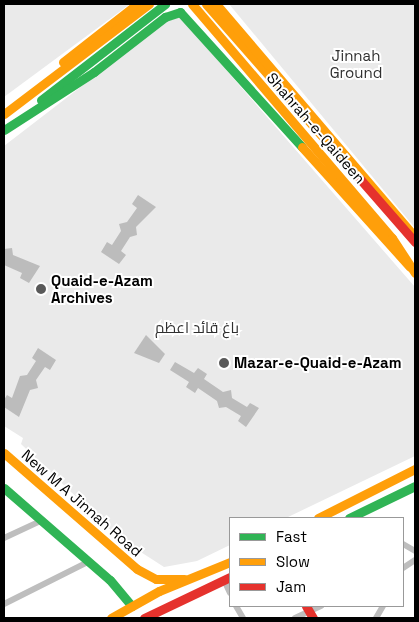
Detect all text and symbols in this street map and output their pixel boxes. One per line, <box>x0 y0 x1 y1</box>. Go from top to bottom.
park label: Jinnah Ground <box>330 46 382 81</box>
street label: Shahrah-e-Qaideen <box>263 69 369 187</box>
place label: Quaid-e-Azam Archives <box>51 271 153 306</box>
marker: Quaid-e-Azam Archives <box>35 283 47 295</box>
park label: باغ قائد اعظم <box>155 319 239 337</box>
place label: Mazar-e-Quaid-e-Azam <box>234 354 402 372</box>
marker: Mazar-e-Quaid-e-Azam <box>218 357 230 369</box>
street label: New M A Jinnah Road <box>18 446 146 560</box>
legend <box>229 517 404 607</box>
text: Fast <box>276 527 307 546</box>
text: Slow <box>276 552 310 571</box>
text: Jam <box>276 577 306 596</box>

